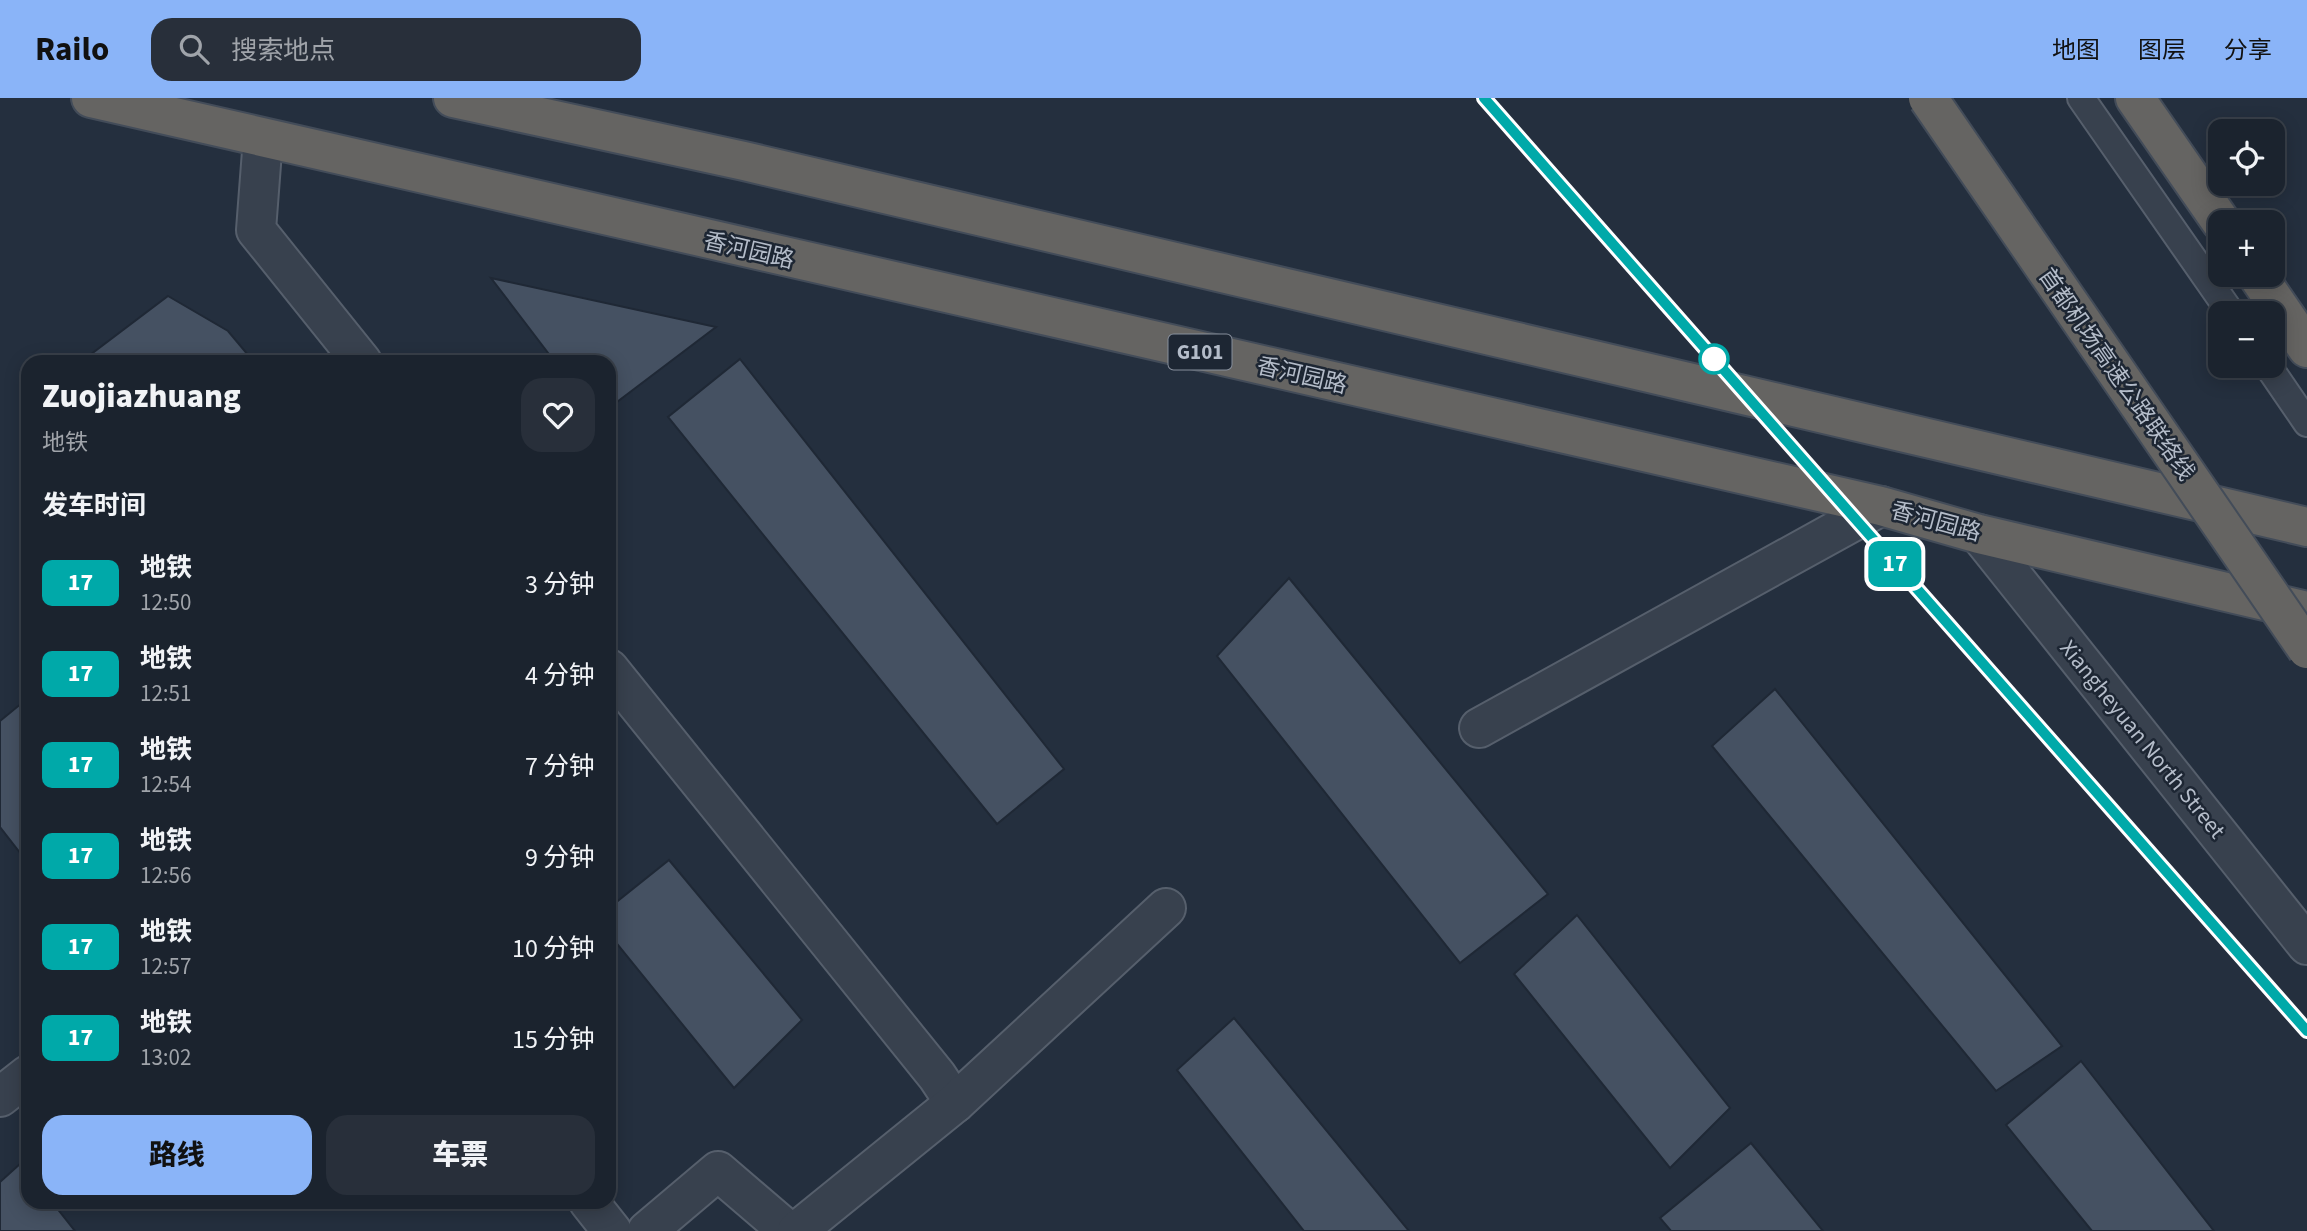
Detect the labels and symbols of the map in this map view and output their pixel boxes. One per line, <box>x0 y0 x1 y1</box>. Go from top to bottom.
street label: 香河园路 <box>700 224 797 277</box>
street label: 首都机场高速公路联络线 <box>2031 261 2203 487</box>
road number: G101 <box>1168 334 1232 370</box>
unlabelled marker <box>1699 344 1729 374</box>
street label: 香河园路 <box>1253 349 1350 402</box>
street label: 香河园路 <box>1887 494 1985 549</box>
line badge: 17 <box>1864 541 1926 587</box>
street label: Xiangheyuan North Street <box>2052 633 2233 846</box>

